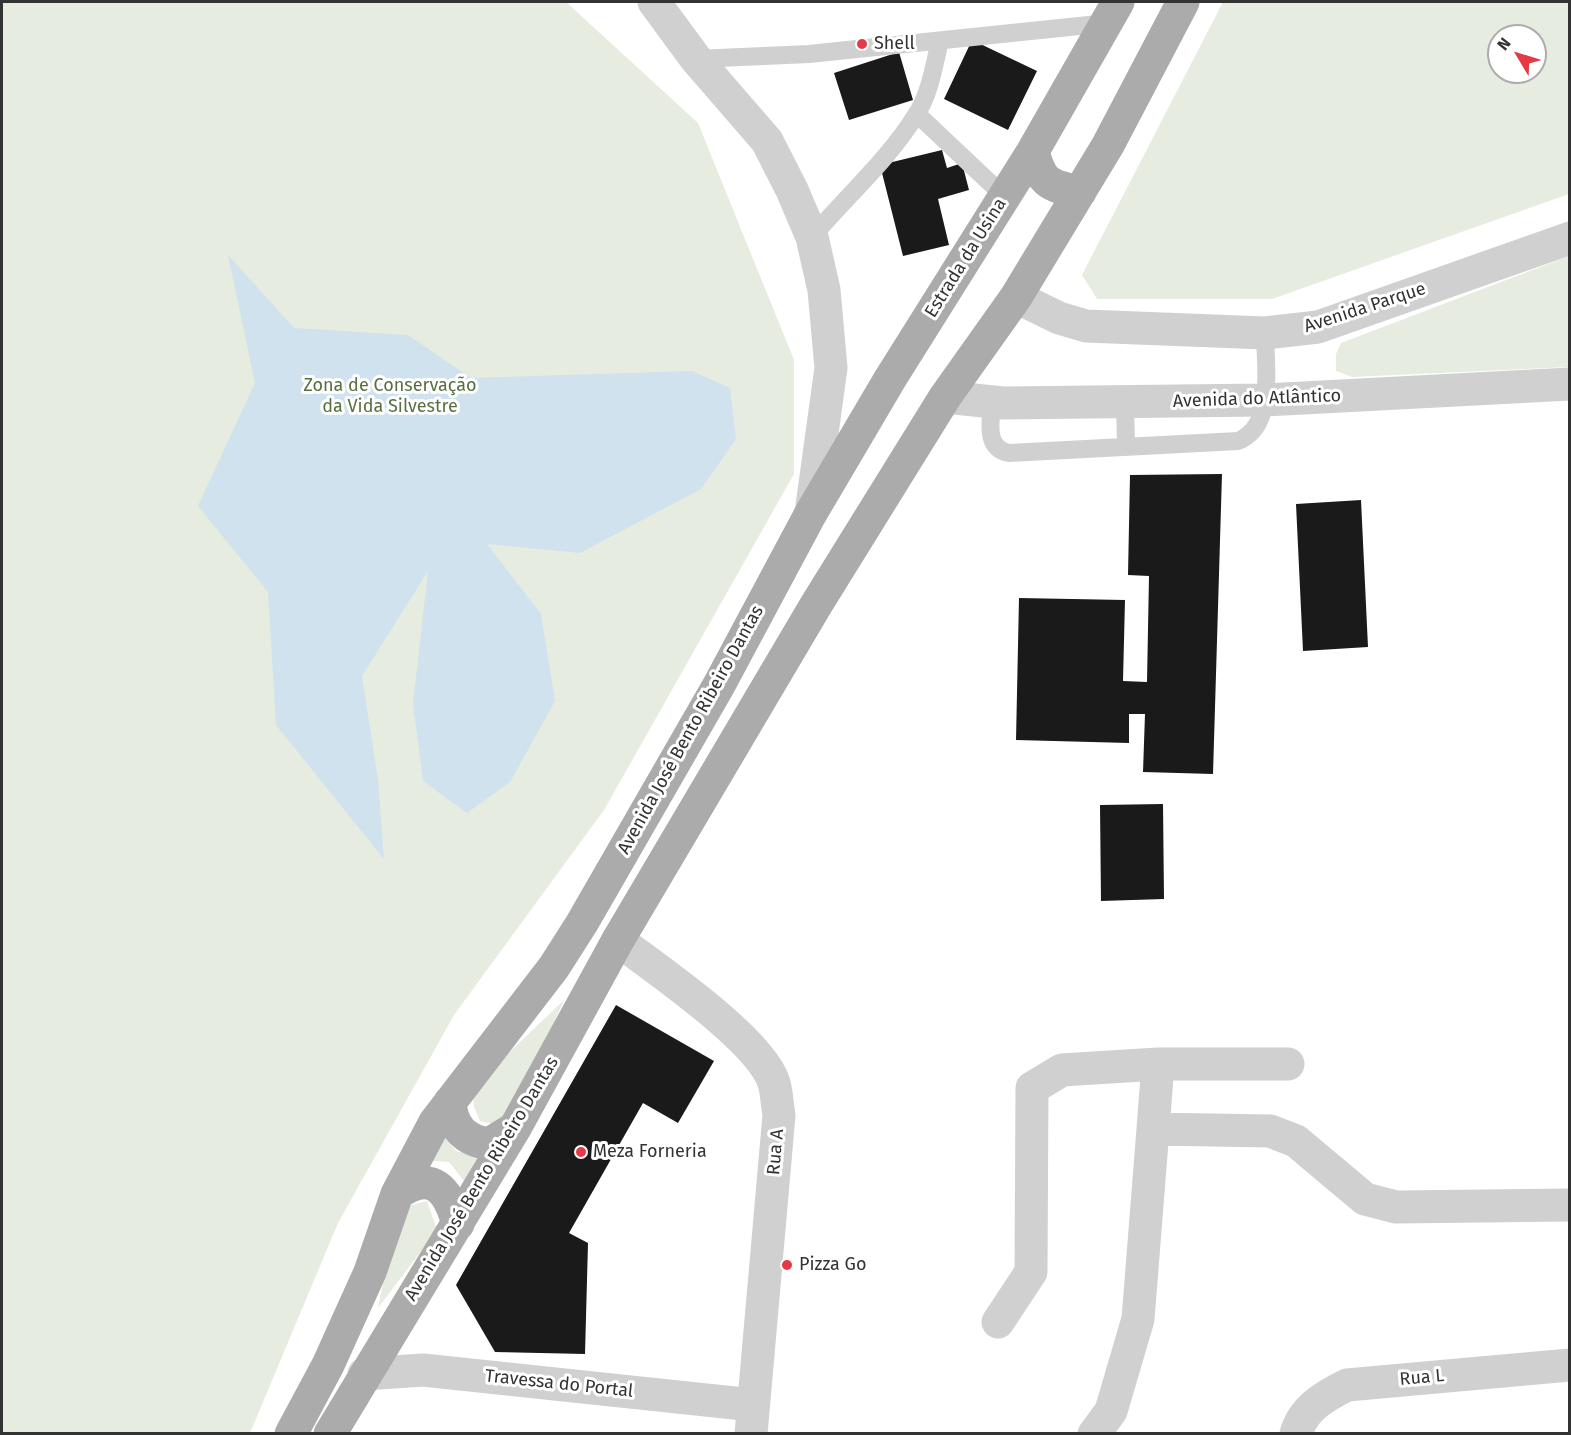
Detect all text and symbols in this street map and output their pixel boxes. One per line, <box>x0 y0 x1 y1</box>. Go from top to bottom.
north arrow <box>1487 24 1547 84</box>
place label: Shell <box>874 33 915 55</box>
text: N <box>1493 34 1515 54</box>
marker: Shell <box>855 37 869 51</box>
street label: Estrada da Usina <box>921 194 1011 322</box>
street label: Avenida Parque <box>1301 278 1429 338</box>
park label: Zona de Conservação da Vida Silvestre <box>304 375 476 418</box>
street label: Avenida do Atlântico <box>1172 385 1342 413</box>
street label: Avenida José Bento Ribeiro Dantas <box>613 602 769 858</box>
street label: Avenida José Bento Ribeiro Dantas <box>400 1053 564 1305</box>
street label: Rua A <box>763 1128 789 1176</box>
place label: Meza Forneria <box>593 1141 707 1163</box>
marker: Meza Forneria <box>574 1145 588 1159</box>
place label: Pizza Go <box>799 1254 866 1276</box>
marker: Pizza Go <box>780 1258 794 1272</box>
street label: Travessa do Portal <box>484 1365 634 1403</box>
street label: Rua L <box>1399 1365 1445 1391</box>

